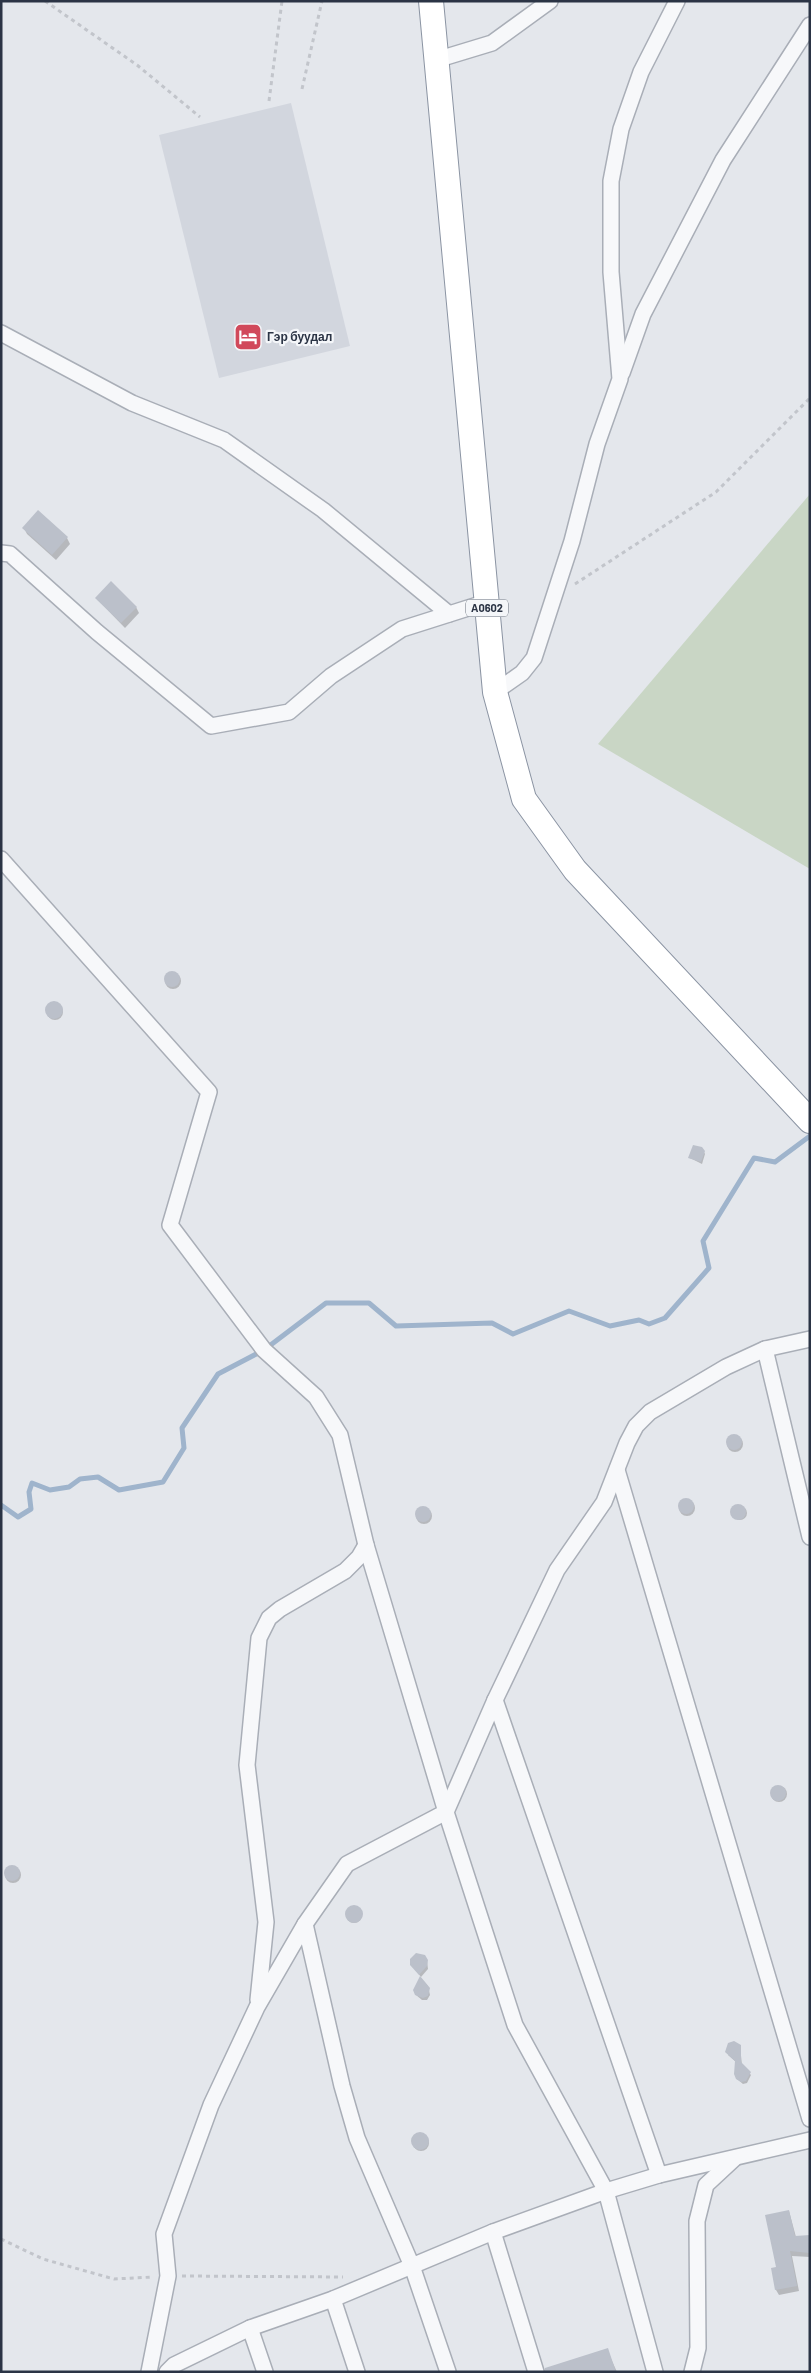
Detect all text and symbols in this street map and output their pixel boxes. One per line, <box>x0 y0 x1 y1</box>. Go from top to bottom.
hotel icon: Гэр буудал <box>233 322 263 352</box>
place label: Гэр буудал <box>267 329 332 344</box>
road number: A0602 <box>466 600 508 616</box>

